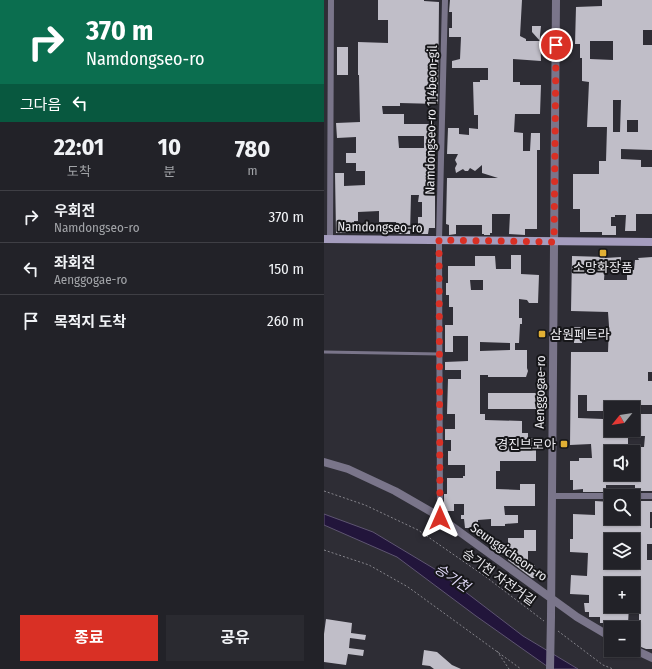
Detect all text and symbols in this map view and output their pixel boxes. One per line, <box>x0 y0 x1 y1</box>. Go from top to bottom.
text: 370 m <box>86 14 153 47</box>
icon: right <box>20 16 72 68</box>
pin <box>539 28 573 62</box>
icon: arrive <box>545 34 567 56</box>
street label: Namdongseo-ro 114beon-gil <box>422 45 440 195</box>
text: Namdongseo-ro <box>86 48 204 70</box>
icon: left <box>69 92 91 114</box>
text: 그다음 <box>20 96 61 114</box>
text: 22:01 <box>54 133 104 161</box>
text: 10 <box>158 133 181 161</box>
text: 780 <box>235 135 270 163</box>
text: m <box>248 163 258 178</box>
text: 도착 <box>67 164 91 179</box>
text: 분 <box>163 164 175 179</box>
text: 우회전 <box>54 202 95 220</box>
icon: right <box>20 206 42 228</box>
text: 370 m <box>269 208 304 226</box>
street label: Namdongseo-ro <box>337 219 423 235</box>
text: Namdongseo-ro <box>54 220 140 235</box>
marker: 소망화장품 <box>598 248 608 258</box>
text: 좌회전 <box>54 254 95 272</box>
icon: left <box>20 258 42 280</box>
text: 150 m <box>268 260 304 278</box>
place label: 소망화장품 <box>573 260 633 275</box>
text: Aenggogae-ro <box>54 272 127 287</box>
icon: arrive <box>20 310 42 332</box>
text: 260 m <box>267 312 304 330</box>
text: 목적지 도착 <box>54 313 126 331</box>
place label: 삼원페트라 <box>550 327 610 342</box>
marker: 삼원페트라 <box>537 329 547 339</box>
street label: Aenggogae-ro <box>532 355 548 429</box>
north arrow <box>604 401 640 437</box>
map controls <box>604 401 640 657</box>
place label: 경진브로아 <box>496 437 556 452</box>
marker: 경진브로아 <box>559 439 569 449</box>
button: sound <box>604 445 640 481</box>
button: search <box>604 489 640 525</box>
position arrow <box>419 497 461 539</box>
street label: Seunggicheon-ro <box>468 520 550 584</box>
button: layers <box>604 533 640 569</box>
street label: 승기천 자전거길 <box>459 545 539 609</box>
water label: 승기천 <box>431 560 474 596</box>
button: + <box>604 577 640 613</box>
button: 종료 <box>20 615 158 661</box>
button: 공유 <box>166 615 304 661</box>
button: − <box>604 621 640 657</box>

